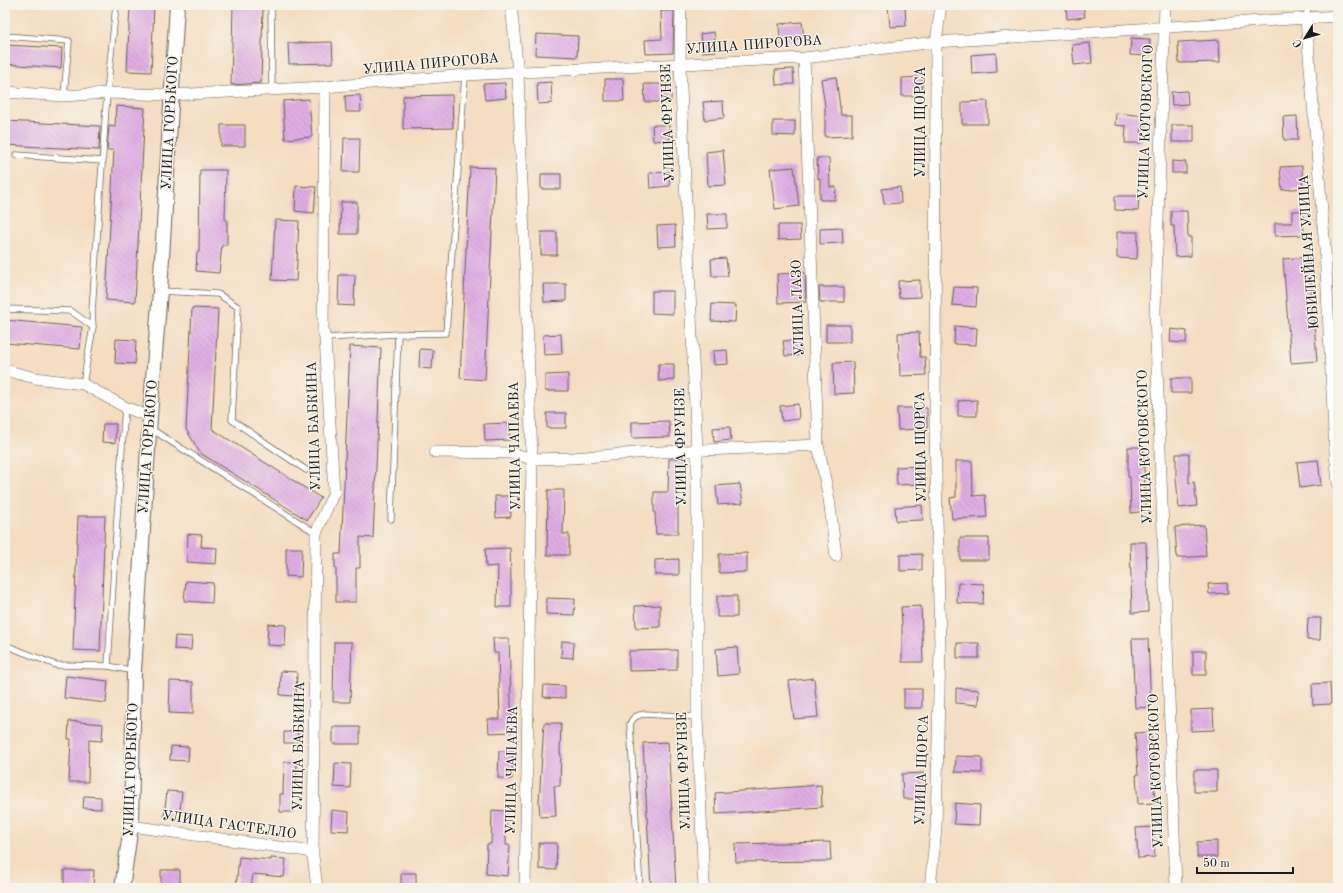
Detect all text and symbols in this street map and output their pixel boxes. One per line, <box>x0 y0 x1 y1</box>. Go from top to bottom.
north arrow <box>1285 18 1325 58</box>
street label: УЛИЦА ПИРОГОВА <box>685 33 823 57</box>
text: С <box>1292 37 1305 49</box>
street label: УЛИЦА КОТОВСКОГО <box>1136 44 1156 200</box>
street label: УЛИЦА ПИРОГОВА <box>362 51 500 77</box>
street label: УЛИЦА ГОРЬКОГО <box>159 55 181 190</box>
street label: УЛИЦА ФРУНЗЕ <box>659 64 677 182</box>
street label: УЛИЦА ЩОРСА <box>914 66 928 178</box>
street label: ЮБИЛЕЙНАЯ УЛИЦА <box>1293 174 1321 330</box>
street label: УЛИЦА ЛАЗО <box>789 259 807 357</box>
street label: УЛИЦА БАБКИНА <box>305 361 323 491</box>
street label: УЛИЦА КОТОВСКОГО <box>1135 369 1155 525</box>
street label: УЛИЦА ГОРЬКОГО <box>136 379 160 514</box>
street label: УЛИЦА ЧАПАЕВА <box>507 381 523 511</box>
street label: УЛИЦА ФРУНЗЕ <box>673 388 689 506</box>
street label: УЛИЦА ЩОРСА <box>913 391 929 503</box>
street label: УЛИЦА БАБКИНА <box>291 681 307 811</box>
street label: УЛИЦА КОТОВСКОГО <box>1146 693 1166 849</box>
street label: УЛИЦА ГОРЬКОГО <box>122 702 140 837</box>
street label: УЛИЦА ЧАПАЕВА <box>504 705 520 835</box>
street label: УЛИЦА ФРУНЗЕ <box>675 712 693 830</box>
street label: УЛИЦА ЩОРСА <box>913 714 931 826</box>
street label: УЛИЦА ГАСТЕЛЛО <box>161 809 297 841</box>
scale bar <box>1197 849 1293 875</box>
text: 50 m <box>1203 857 1230 870</box>

